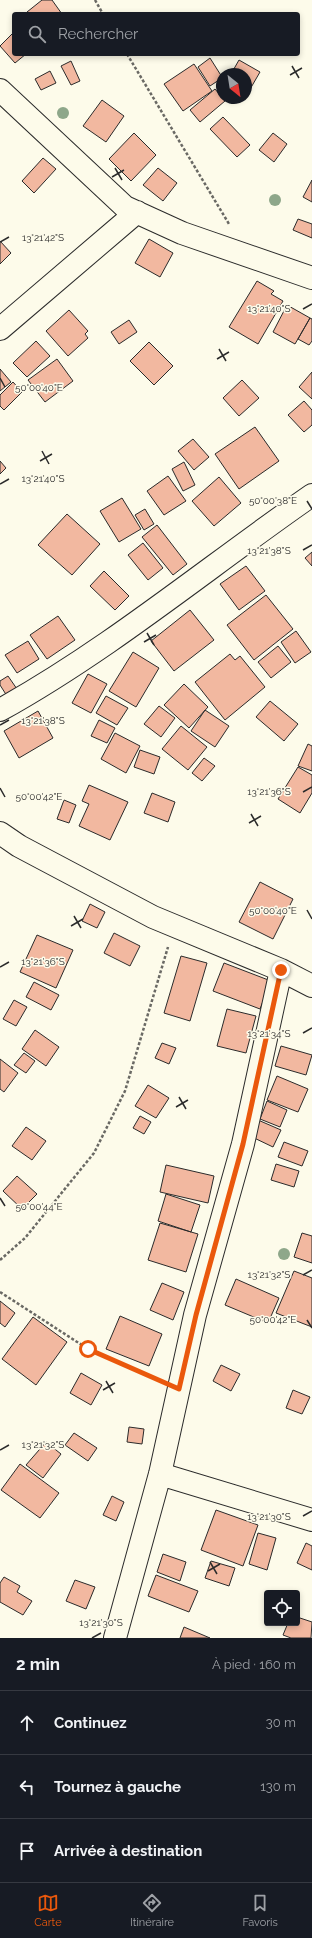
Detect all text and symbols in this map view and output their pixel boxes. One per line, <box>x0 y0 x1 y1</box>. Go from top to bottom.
search box <box>12 12 300 56</box>
icon: search <box>26 23 48 45</box>
text: Rechercher <box>58 25 138 43</box>
north arrow <box>216 68 252 104</box>
text: 13°21'42"S <box>22 232 64 243</box>
text: 13°21'40"S <box>247 303 291 314</box>
text: 50°00'40"E <box>15 382 63 393</box>
text: 13°21'40"S <box>21 473 65 484</box>
text: 50°00'38"E <box>249 495 297 506</box>
text: 13°21'38"S <box>247 545 291 556</box>
text: 13°21'38"S <box>21 715 65 726</box>
text: 13°21'36"S <box>247 786 291 797</box>
text: 50°00'42"E <box>16 791 62 802</box>
text: 50°00'40"E <box>249 905 297 916</box>
text: 13°21'36"S <box>21 956 65 967</box>
route end <box>272 961 290 979</box>
text: 13°21'34"S <box>248 1028 290 1039</box>
text: 50°00'44"E <box>15 1201 63 1212</box>
text: 13°21'32"S <box>248 1269 290 1280</box>
text: 50°00'42"E <box>250 1314 296 1325</box>
route start <box>79 1340 97 1358</box>
text: 13°21'32"S <box>22 1439 64 1450</box>
text: 13°21'30"S <box>247 1511 291 1522</box>
map controls <box>264 1590 300 1626</box>
button: locate <box>264 1590 300 1626</box>
text: 13°21'30"S <box>79 1617 123 1628</box>
text: 2 min <box>16 1654 60 1674</box>
text: À pied · 160 m <box>212 1657 296 1672</box>
icon: ahead <box>16 1712 38 1734</box>
text: Continuez <box>54 1714 127 1732</box>
text: 30 m <box>266 1715 296 1730</box>
icon: left <box>16 1776 38 1798</box>
text: Tournez à gauche <box>54 1778 181 1796</box>
text: 130 m <box>260 1779 296 1794</box>
icon: arrive <box>16 1840 38 1862</box>
text: Arrivée à destination <box>54 1842 202 1860</box>
tab: Carte <box>34 1892 62 1929</box>
tab: Itinéraire <box>130 1892 174 1929</box>
tab: Favoris <box>242 1892 278 1929</box>

